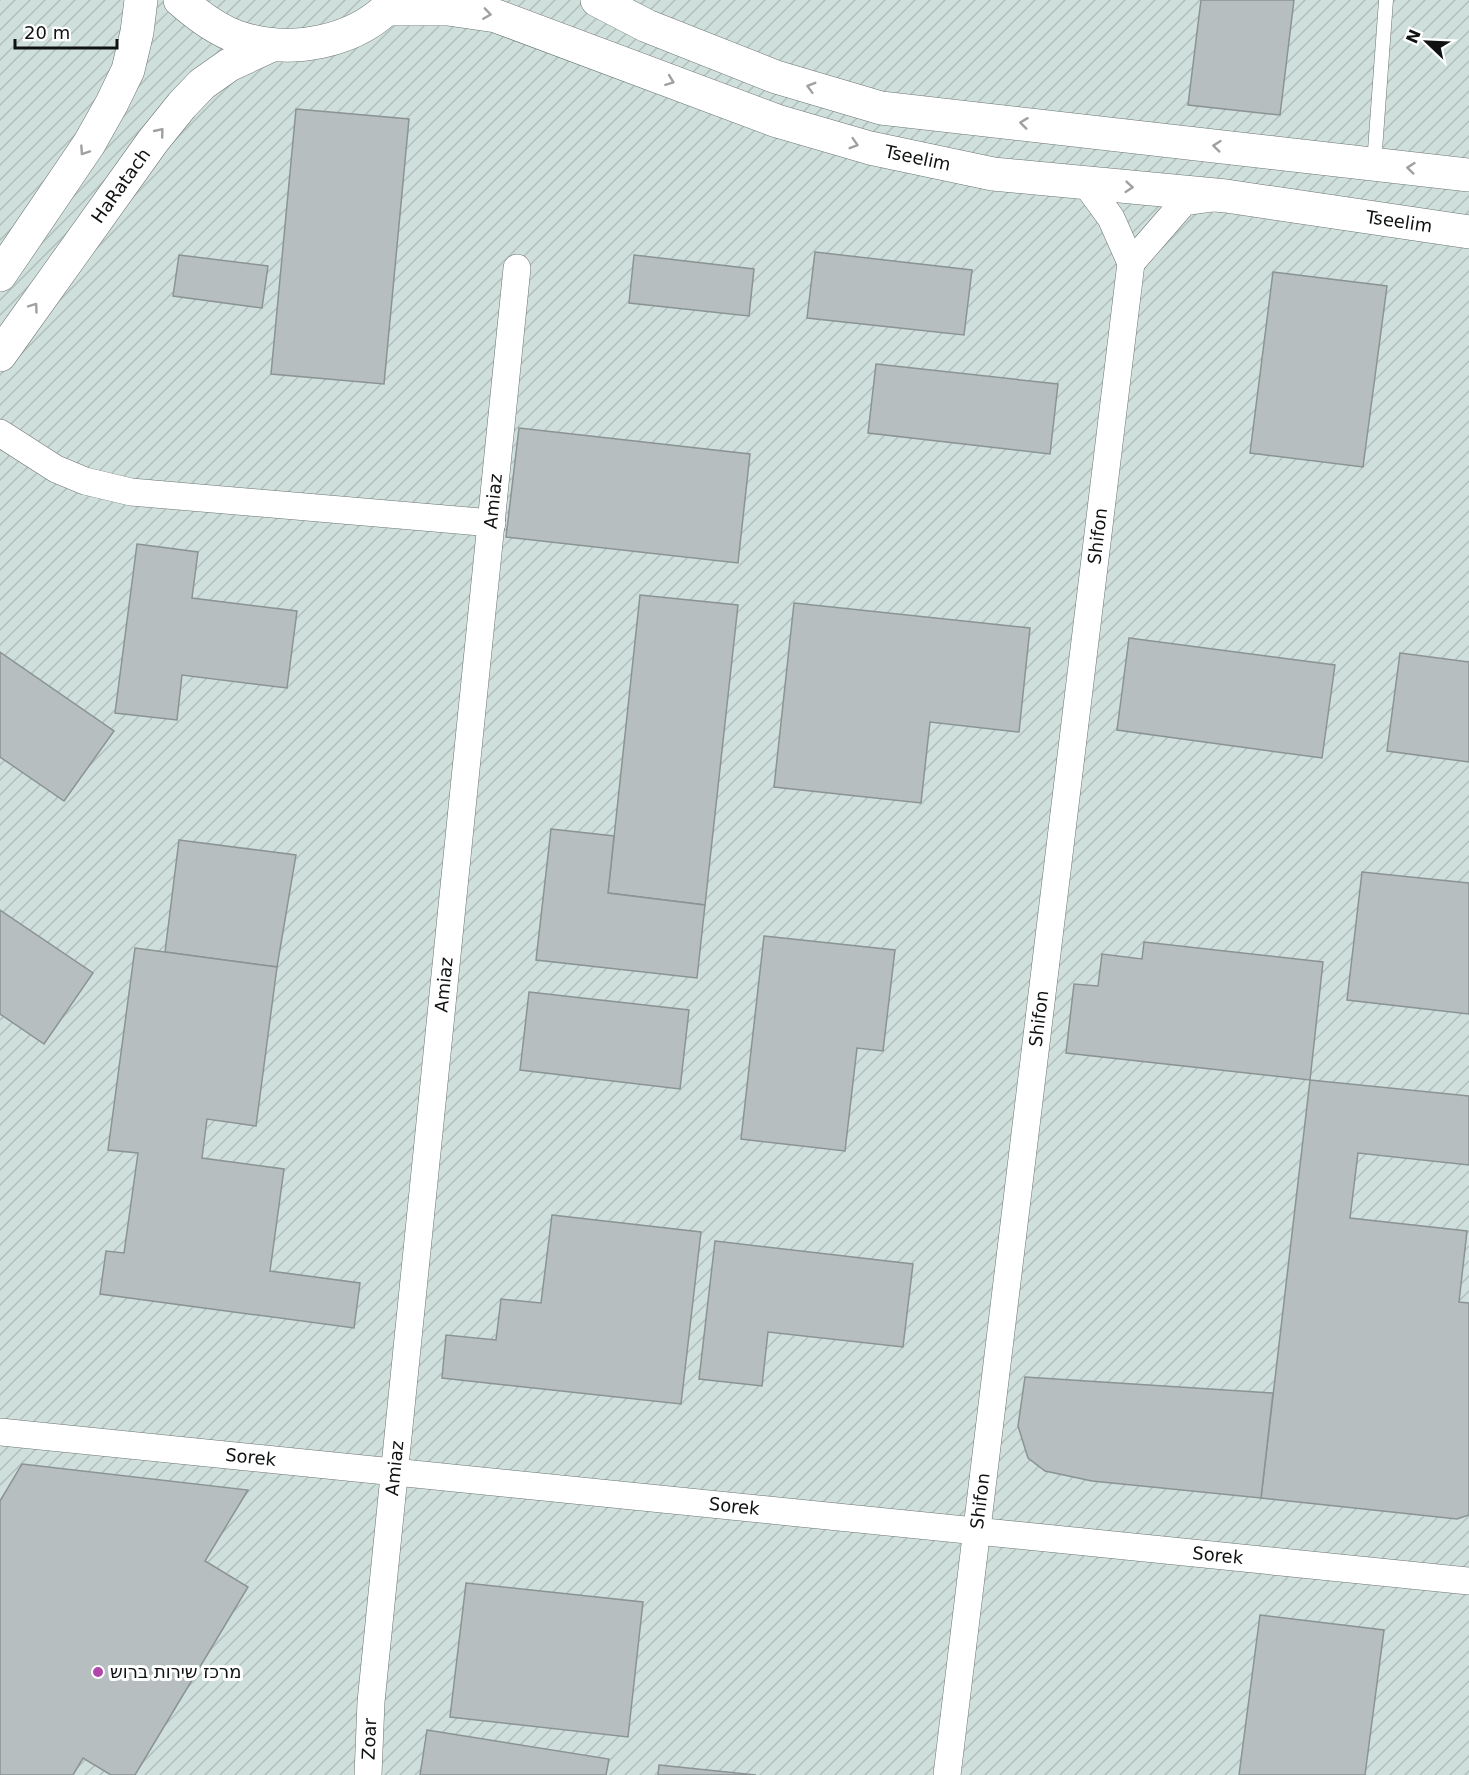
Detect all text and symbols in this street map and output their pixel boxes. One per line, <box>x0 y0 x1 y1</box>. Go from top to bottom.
one-way arrow <box>482 8 491 20</box>
scale bar <box>15 12 117 50</box>
north arrow <box>1397 12 1457 72</box>
text: 20 m <box>24 22 70 43</box>
text: N <box>1402 26 1425 46</box>
one-way arrow <box>664 73 675 86</box>
one-way arrow <box>806 82 817 94</box>
one-way arrow <box>1019 117 1028 130</box>
one-way arrow <box>153 128 164 139</box>
one-way arrow <box>848 137 859 149</box>
street label: Tseelim <box>882 140 953 175</box>
one-way arrow <box>1213 141 1222 153</box>
street label: HaRatach <box>87 144 154 227</box>
one-way arrow <box>81 145 92 156</box>
one-way arrow <box>1406 162 1415 175</box>
one-way arrow <box>1125 180 1134 193</box>
street label: Tseelim <box>1363 206 1434 236</box>
one-way arrow <box>27 303 38 314</box>
street label: Amiaz <box>480 473 506 530</box>
street label: Shifon <box>1083 507 1111 565</box>
street label: Amiaz <box>430 956 457 1013</box>
street label: Shifon <box>1025 989 1052 1048</box>
street label: Amiaz <box>381 1440 408 1497</box>
street label: Sorek <box>224 1444 278 1470</box>
street label: Shifon <box>966 1472 994 1530</box>
street label: Sorek <box>708 1493 761 1519</box>
street label: Sorek <box>1191 1542 1245 1568</box>
place label: מרכז שירות ברוש <box>110 1661 241 1682</box>
marker: מרכז שירות ברוש <box>91 1665 105 1679</box>
street label: Zoar <box>358 1717 380 1760</box>

